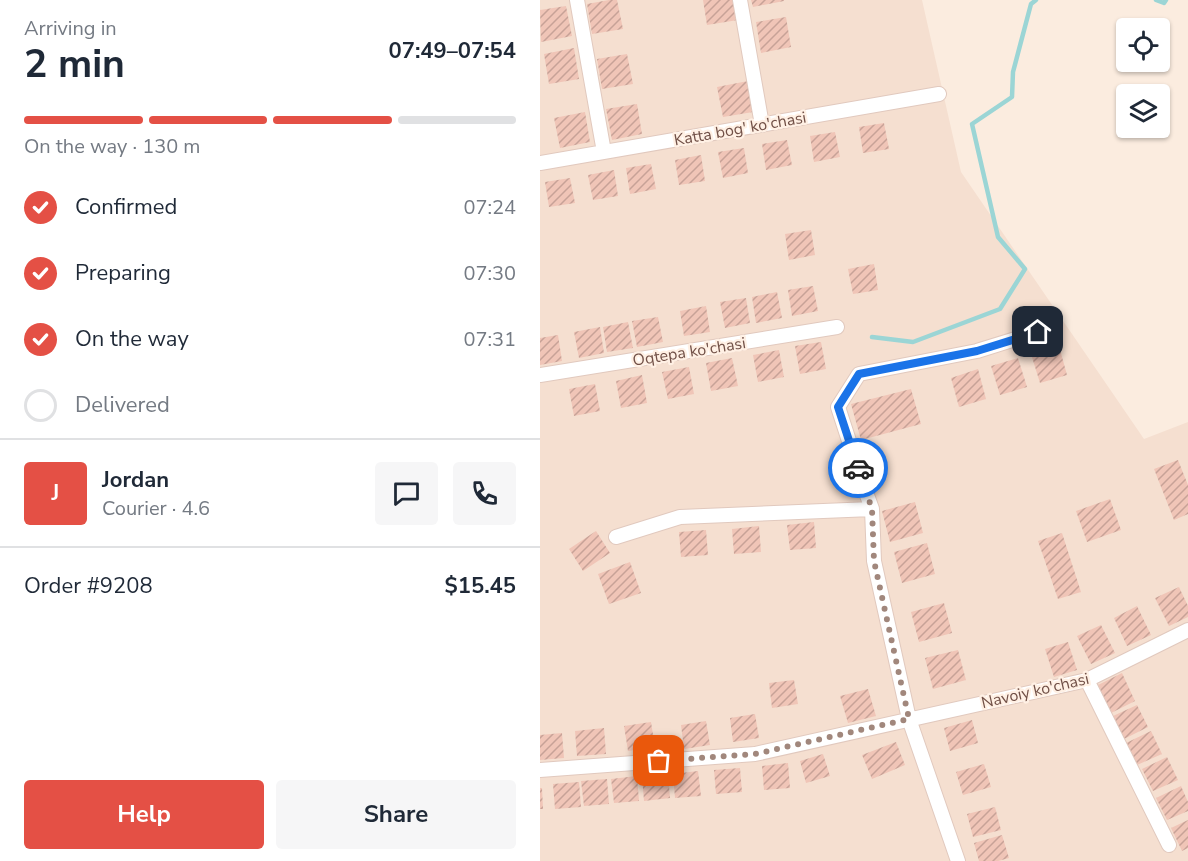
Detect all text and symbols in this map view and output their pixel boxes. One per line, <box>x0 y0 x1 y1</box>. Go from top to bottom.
text: Arriving in <box>24 15 117 42</box>
map controls <box>1116 18 1170 138</box>
button: locate <box>1116 18 1170 72</box>
text: 07:49–07:54 <box>388 36 516 66</box>
text: 2 min <box>24 38 125 91</box>
button: layers <box>1116 84 1170 138</box>
street label: Katta bog' ko'chasi <box>672 107 808 151</box>
text: On the way · 130 m <box>24 133 200 160</box>
icon: check <box>24 191 57 224</box>
text: Confirmed <box>75 192 177 222</box>
text: 07:24 <box>463 194 516 221</box>
icon: check <box>24 257 57 290</box>
text: Preparing <box>75 258 171 288</box>
text: 07:30 <box>463 260 516 287</box>
pin <box>1012 306 1063 357</box>
icon: home <box>1021 315 1054 348</box>
icon: check <box>24 323 57 356</box>
text: On the way <box>75 324 189 354</box>
text: 07:31 <box>463 326 516 353</box>
street label: Oqtepa ko'chasi <box>631 332 747 372</box>
text: Delivered <box>75 390 170 420</box>
courier <box>828 438 888 498</box>
icon: car <box>842 452 875 485</box>
button: chat <box>375 462 438 525</box>
button: phone <box>453 462 516 525</box>
text: Jordan <box>102 465 169 495</box>
text: J <box>52 478 59 508</box>
text: Courier · 4.6 <box>102 495 210 522</box>
text: Order #9208 <box>24 571 153 601</box>
text: $15.45 <box>445 571 516 601</box>
street label: Navoiy ko'chasi <box>979 668 1091 714</box>
pin <box>633 735 684 786</box>
icon: bag <box>642 744 675 777</box>
button: Help <box>24 780 264 849</box>
button: Share <box>276 780 516 849</box>

